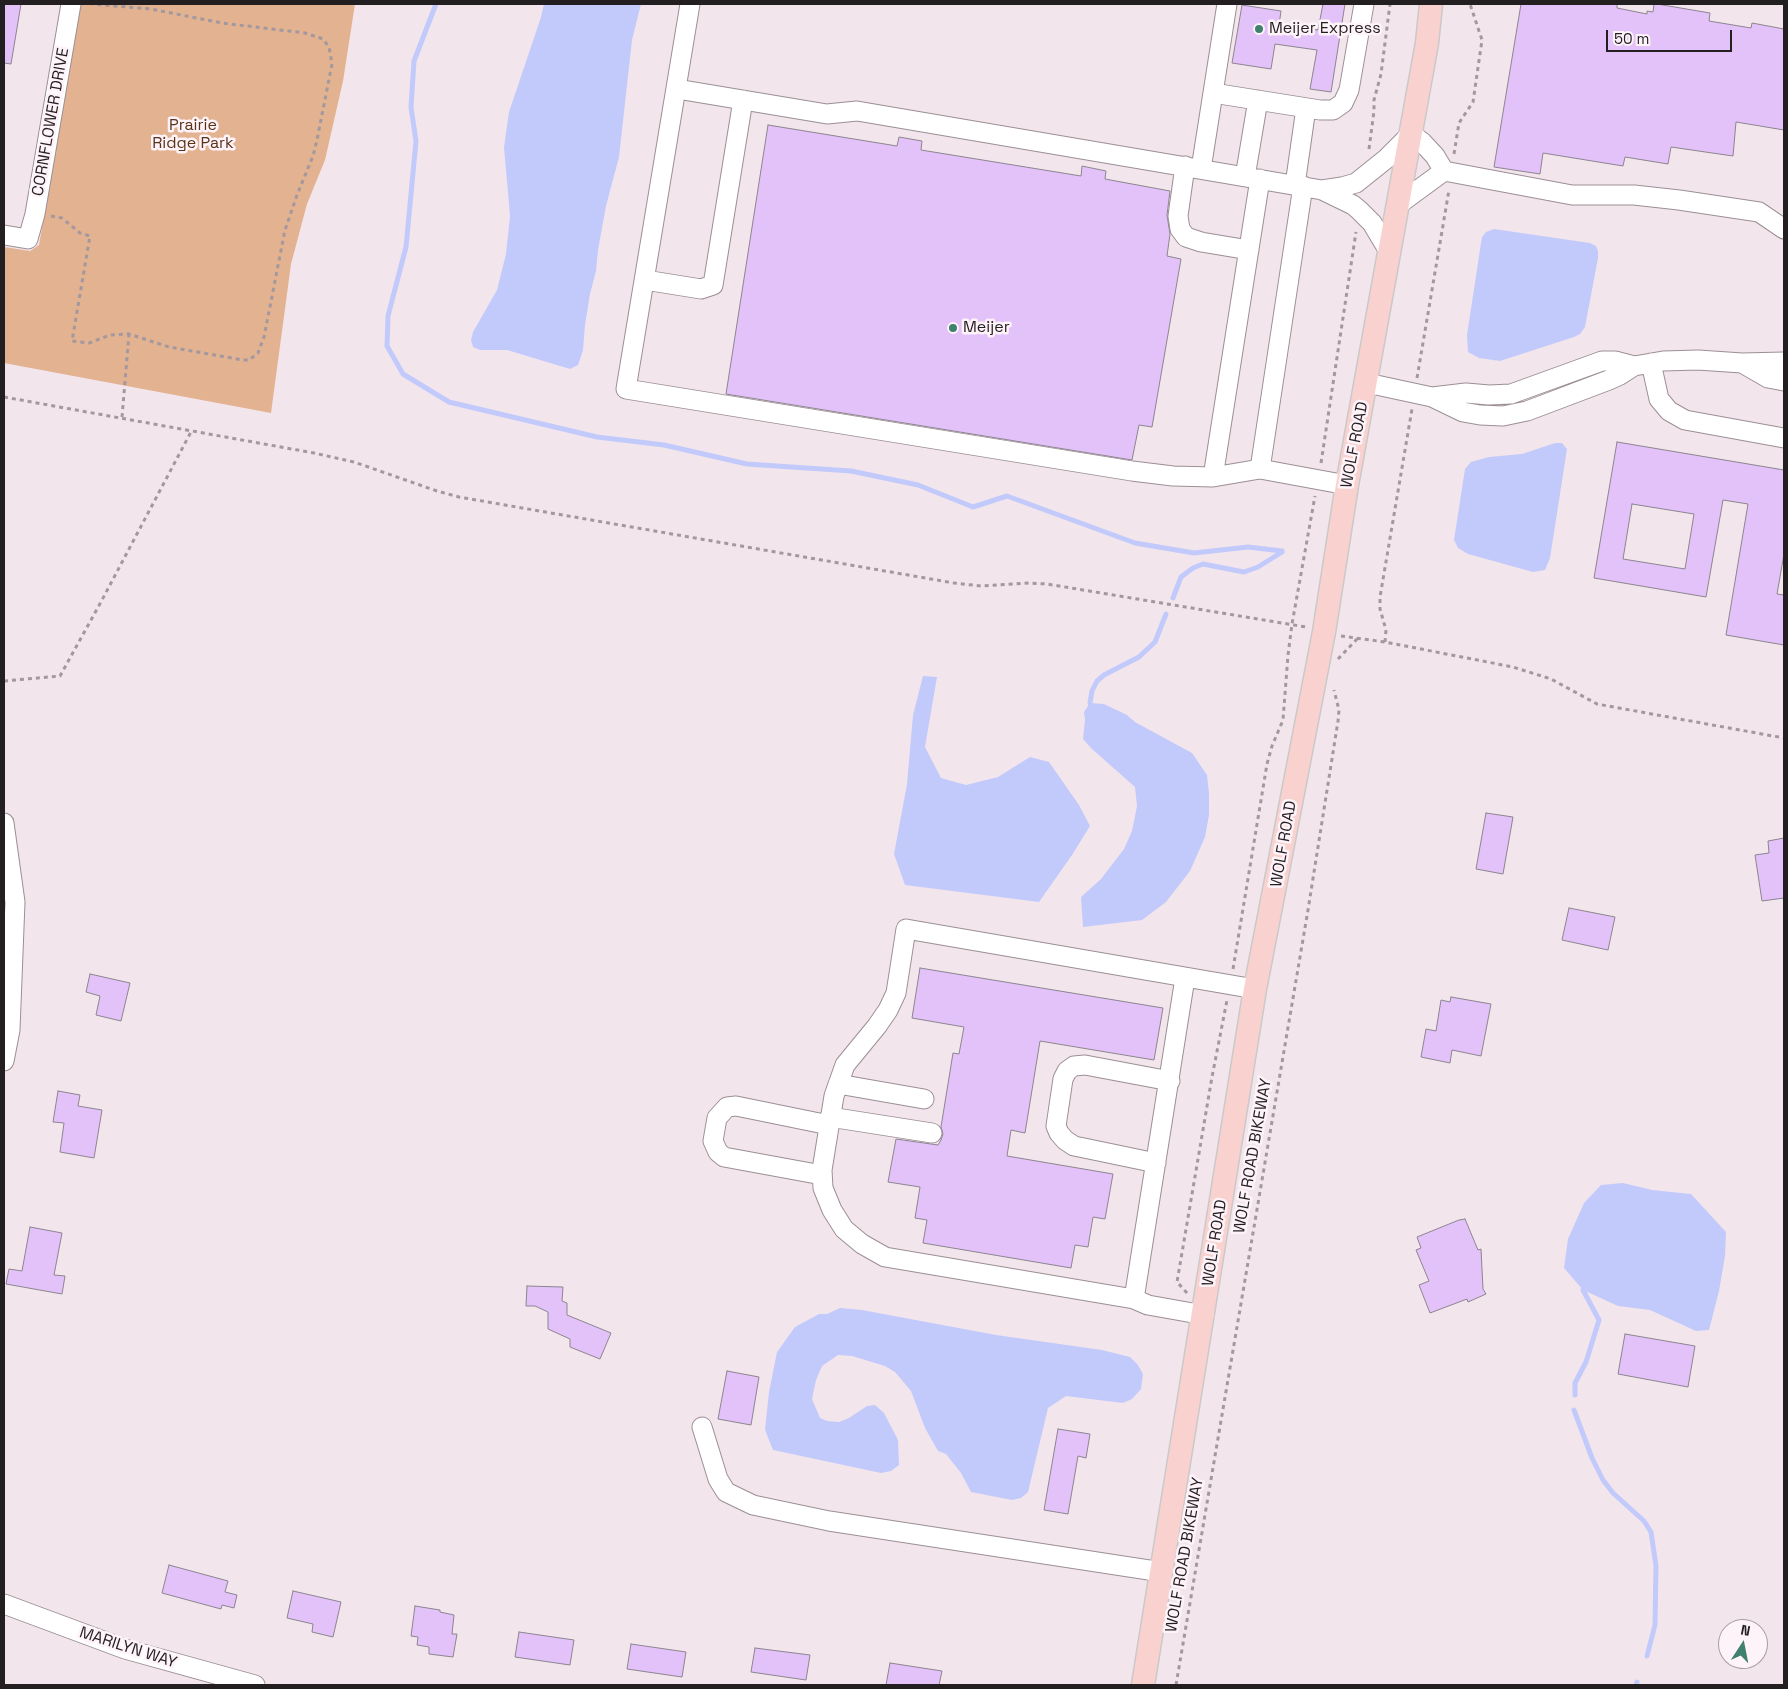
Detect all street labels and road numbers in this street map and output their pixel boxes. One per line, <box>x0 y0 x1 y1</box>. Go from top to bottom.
street label: CORNFLOWER DRIVE <box>29 46 73 198</box>
street label: WOLF ROAD <box>1337 400 1373 490</box>
street label: WOLF ROAD <box>1267 799 1301 889</box>
street label: WOLF ROAD BIKEWAY <box>1230 1077 1276 1235</box>
street label: WOLF ROAD <box>1199 1198 1231 1288</box>
street label: WOLF ROAD BIKEWAY <box>1162 1476 1208 1634</box>
street label: MARILYN WAY <box>77 1623 179 1673</box>

